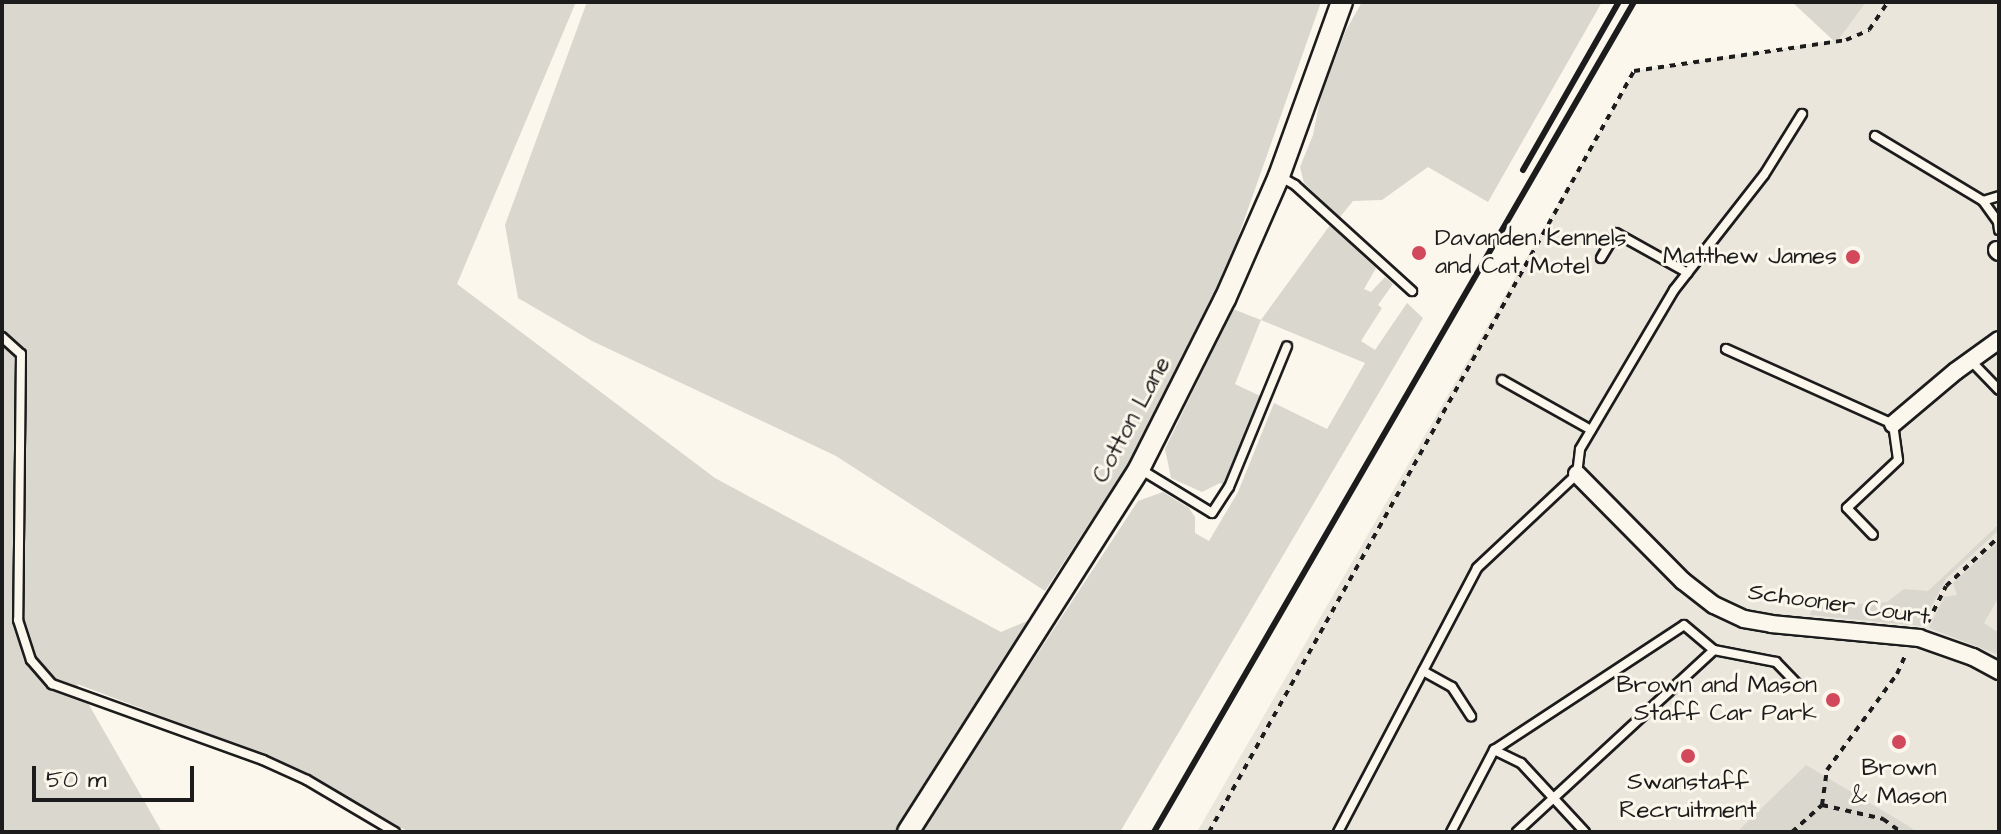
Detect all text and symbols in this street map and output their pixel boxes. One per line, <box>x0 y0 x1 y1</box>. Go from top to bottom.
place label: Davanden Kennels and Cat Motel <box>1435 225 1627 281</box>
place label: Matthew James <box>1663 243 1837 271</box>
marker: Davanden Kennels and Cat Motel <box>1410 244 1428 262</box>
marker: Matthew James <box>1844 248 1862 266</box>
street label: Cotton Lane <box>1087 352 1177 488</box>
street label: Schooner Court <box>1746 578 1932 632</box>
place label: Brown and Mason Staff Car Park <box>1616 672 1817 728</box>
marker: Brown and Mason Staff Car Park <box>1824 691 1842 709</box>
marker: Brown & Mason <box>1890 733 1908 751</box>
marker: Swanstaff Recruitment <box>1679 747 1697 765</box>
scale bar <box>36 750 198 800</box>
place label: Brown & Mason <box>1851 755 1947 811</box>
text: 50 m <box>46 763 106 797</box>
place label: Swanstaff Recruitment <box>1619 769 1757 825</box>

